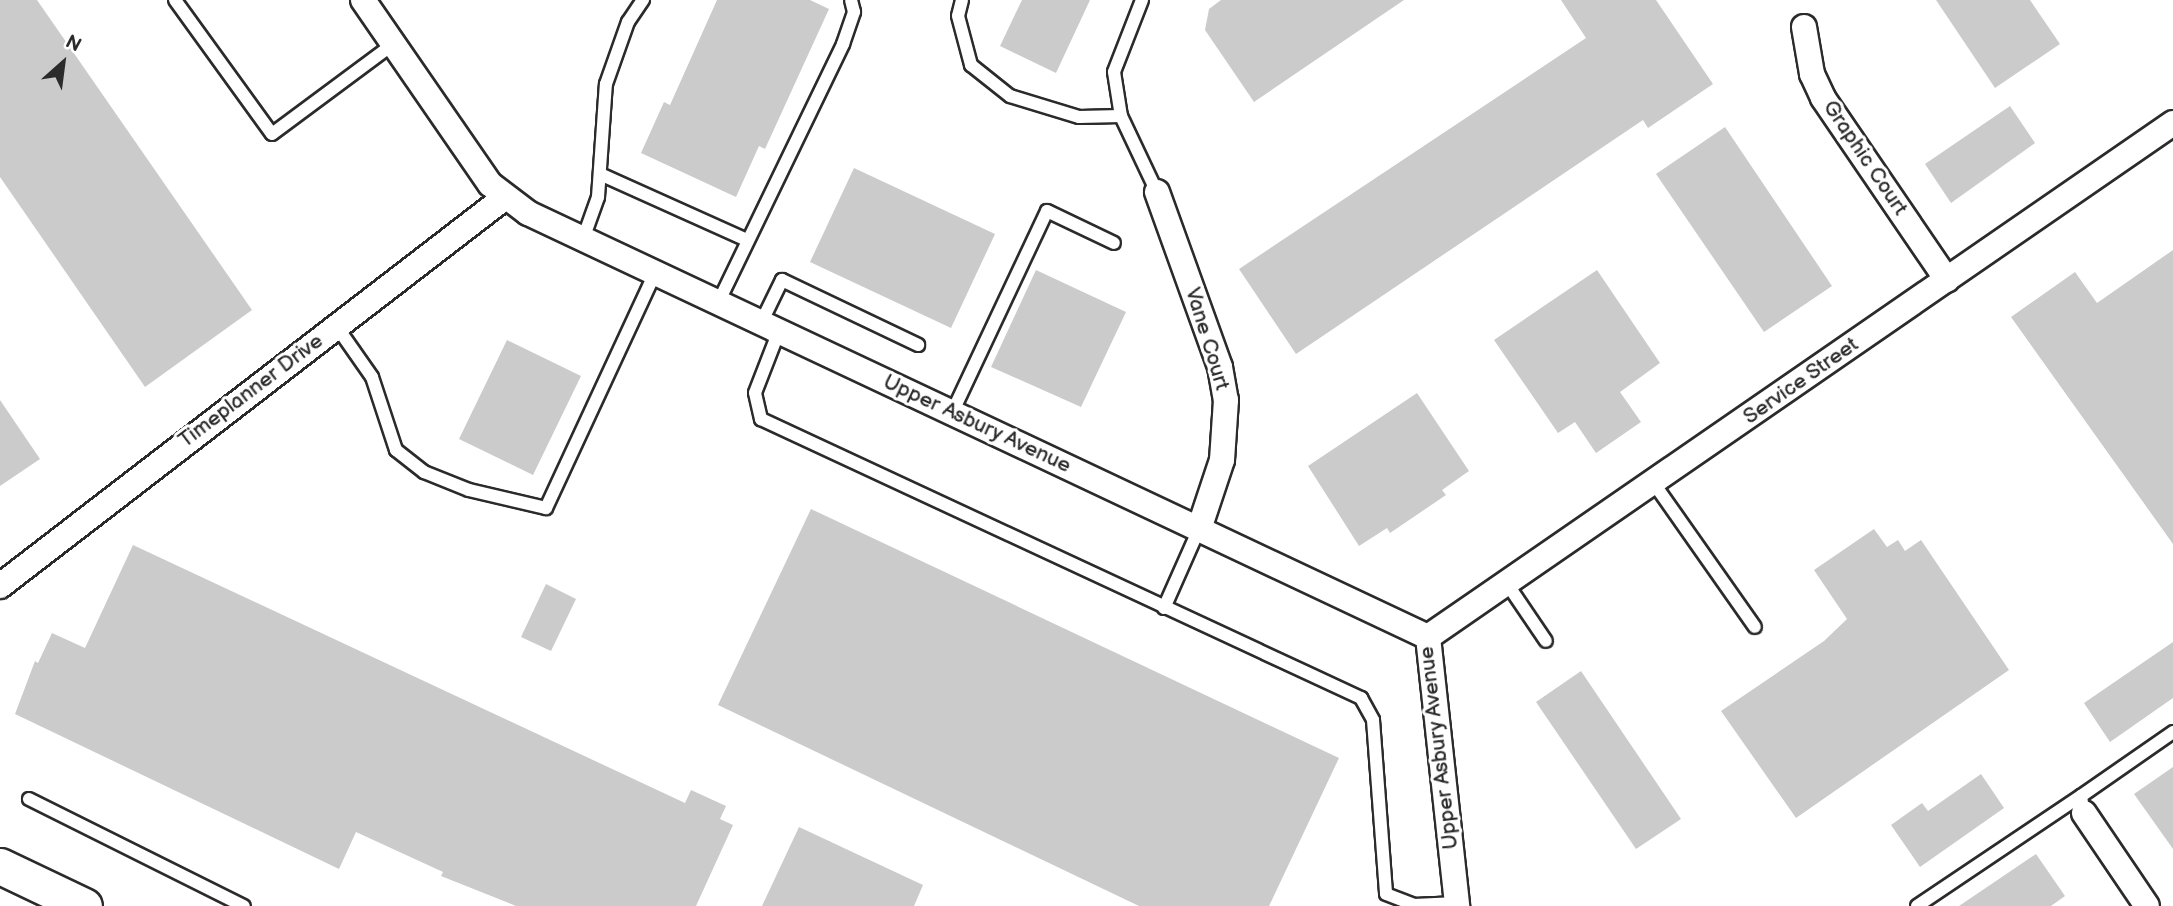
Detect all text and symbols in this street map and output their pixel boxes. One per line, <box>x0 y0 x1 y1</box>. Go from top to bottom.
north arrow <box>28 28 98 98</box>
text: N <box>61 31 85 58</box>
street label: Graphic Court <box>1817 96 1913 220</box>
street label: Vane Court <box>1179 285 1235 393</box>
street label: Timeplanner Drive <box>174 329 328 453</box>
street label: Service Street <box>1739 332 1863 430</box>
street label: Upper Asbury Avenue <box>879 369 1075 479</box>
street label: Upper Asbury Avenue <box>1414 644 1464 852</box>

